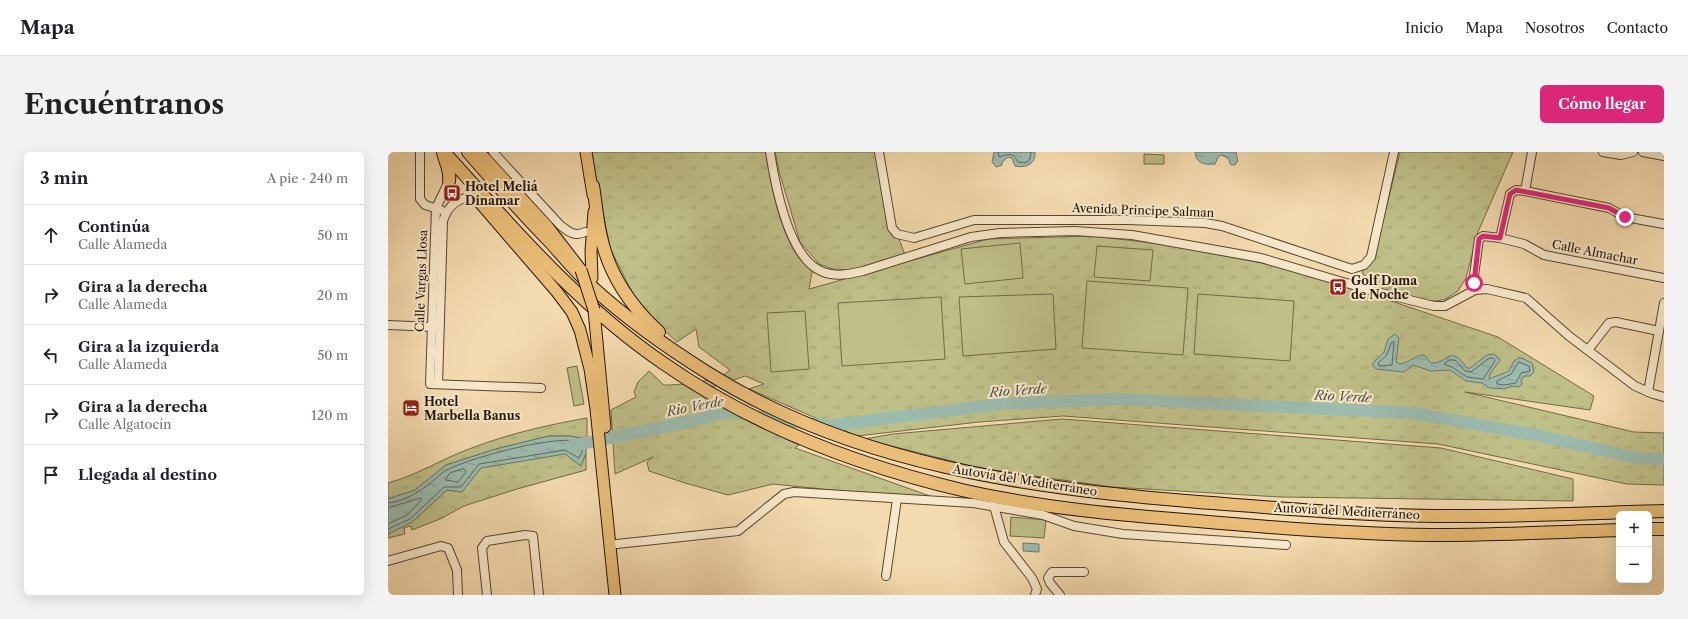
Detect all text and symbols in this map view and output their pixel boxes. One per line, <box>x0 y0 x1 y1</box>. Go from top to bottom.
text: Mapa <box>20 16 75 39</box>
text: Inicio <box>1405 19 1443 37</box>
text: Mapa <box>1465 19 1503 37</box>
text: Nosotros <box>1525 19 1585 37</box>
text: Contacto <box>1607 19 1668 37</box>
button: Cómo llegar <box>1540 85 1664 123</box>
text: Encuéntranos <box>24 87 224 121</box>
text: 3 min <box>40 168 89 188</box>
text: A pie · 240 m <box>267 170 348 186</box>
place label: Hotel Meliá Dinamar <box>465 179 539 208</box>
bus stop icon: Hotel Meliá Dinamar <box>442 183 462 203</box>
street label: Avenida Principe Salman <box>1071 200 1215 220</box>
route end <box>1616 208 1634 226</box>
text: Continúa <box>78 217 150 236</box>
icon: ahead <box>40 224 62 246</box>
text: 50 m <box>317 227 348 243</box>
street label: Calle Vargas Llosa <box>412 229 430 332</box>
text: Calle Alameda <box>78 236 167 252</box>
street label: Calle Almachar <box>1551 236 1639 268</box>
place label: Golf Dama de Noche <box>1351 273 1418 302</box>
route start <box>1465 274 1483 292</box>
text: Gira a la derecha <box>78 277 208 296</box>
bus stop icon: Golf Dama de Noche <box>1328 277 1348 297</box>
icon: right <box>40 284 62 306</box>
text: 20 m <box>317 287 348 303</box>
text: Calle Alameda <box>78 296 167 312</box>
text: Gira a la izquierda <box>78 337 219 356</box>
icon: left <box>40 344 62 366</box>
text: 50 m <box>317 347 348 363</box>
text: Calle Alameda <box>78 356 167 372</box>
water label: Rio Verde <box>988 380 1048 400</box>
water label: Rio Verde <box>1313 386 1373 406</box>
water label: Rio Verde <box>664 393 725 420</box>
place label: Hotel Marbella Banus <box>424 394 521 423</box>
text: Gira a la derecha <box>78 397 208 416</box>
hotel icon: Hotel Marbella Banus <box>401 398 421 418</box>
icon: right <box>40 404 62 426</box>
text: 120 m <box>311 407 348 423</box>
text: Calle Algatocín <box>78 416 171 432</box>
street label: Autovía del Mediterráneo <box>951 461 1098 499</box>
icon: arrive <box>40 464 62 486</box>
text: Llegada al destino <box>78 465 217 484</box>
street label: Autovía del Mediterráneo <box>1273 500 1420 522</box>
map controls <box>1616 511 1652 583</box>
button: + <box>1616 511 1652 547</box>
button: − <box>1616 547 1652 583</box>

